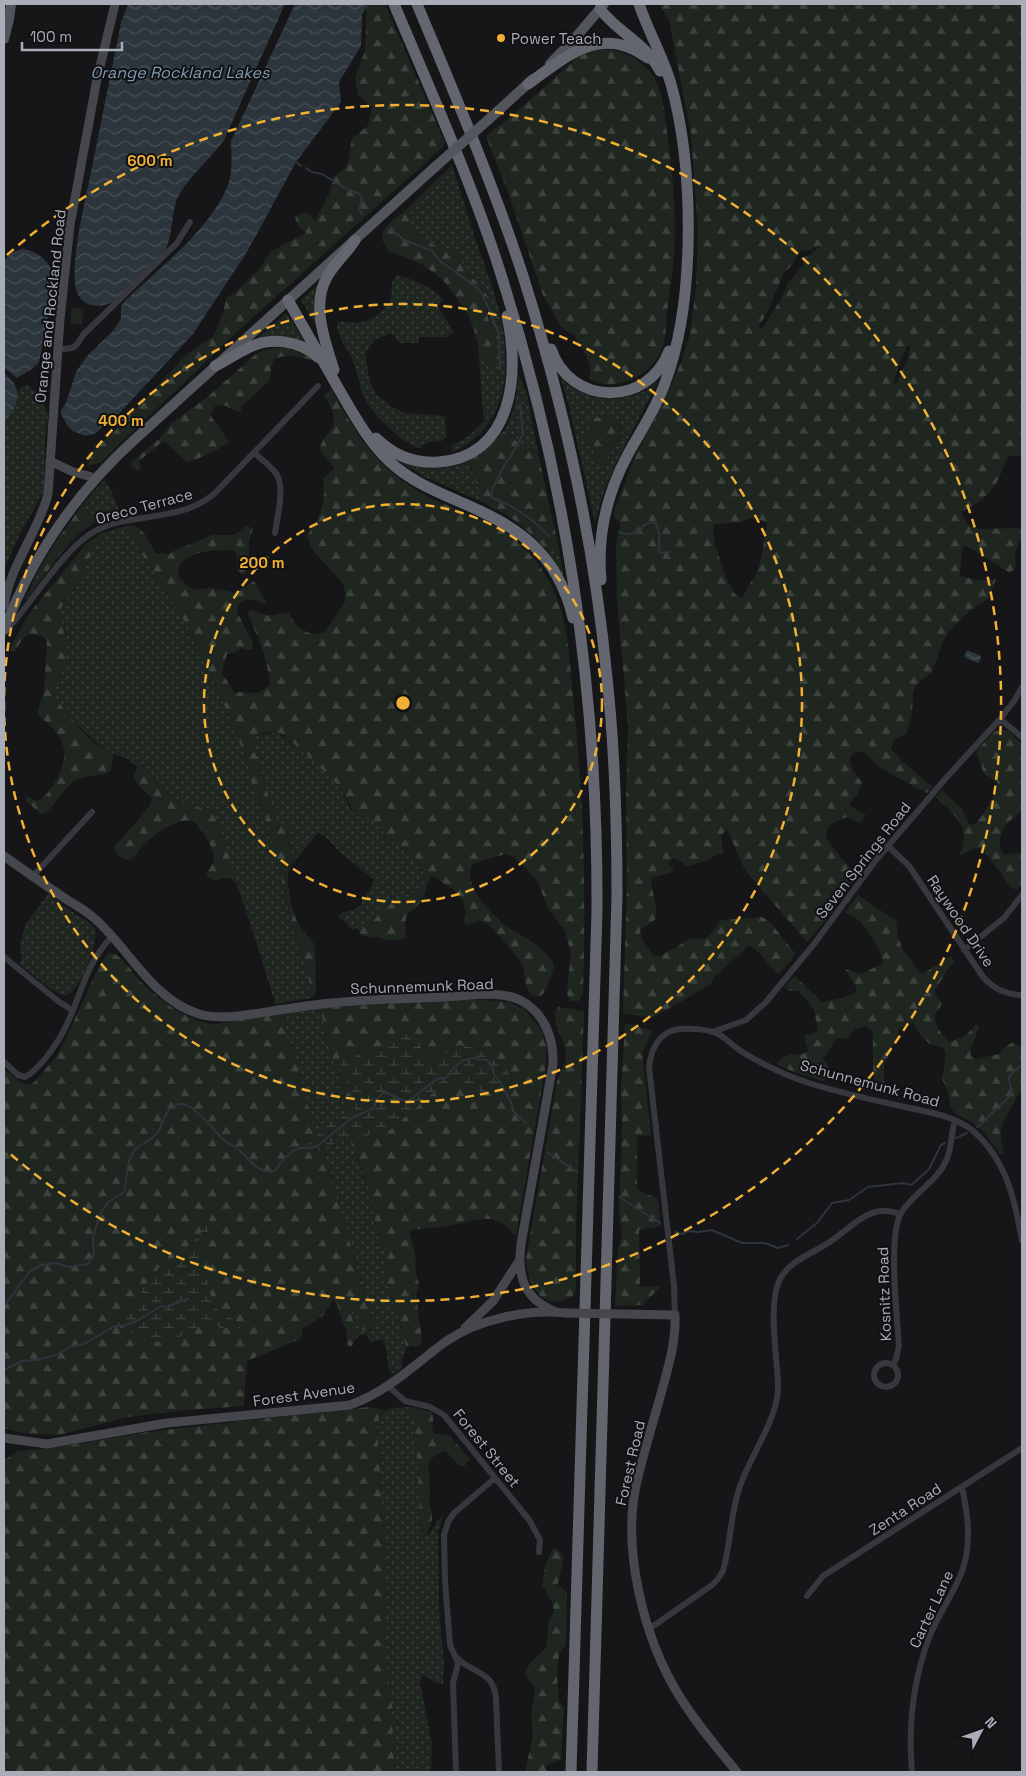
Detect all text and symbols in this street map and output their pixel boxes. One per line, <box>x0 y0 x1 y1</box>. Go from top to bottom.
scale bar <box>22 20 122 52</box>
text: 100 m <box>30 27 72 46</box>
place label: Power Teach <box>511 29 602 48</box>
marker: Power Teach <box>495 32 507 44</box>
water label: Orange Rockland Lakes <box>91 62 270 83</box>
text: 600 m <box>127 151 173 170</box>
street label: Orange and Rockland Road <box>30 208 70 404</box>
text: 400 m <box>98 411 144 430</box>
street label: Oreco Terrace <box>93 484 195 528</box>
text: 200 m <box>240 553 284 572</box>
centre of rings <box>394 694 412 712</box>
street label: Seven Springs Road <box>811 798 915 922</box>
street label: Raywood Drive <box>923 871 999 971</box>
street label: Schunnemunk Road <box>350 974 494 998</box>
street label: Schunnemunk Road <box>798 1055 942 1111</box>
street label: Kosnitz Road <box>873 1247 895 1341</box>
street label: Forest Avenue <box>252 1377 356 1411</box>
street label: Forest Street <box>449 1405 525 1491</box>
street label: Forest Road <box>611 1419 649 1507</box>
street label: Zenta Road <box>865 1479 945 1539</box>
street label: Carter Lane <box>905 1567 957 1651</box>
north arrow <box>956 1706 1006 1756</box>
text: N <box>981 1713 1001 1732</box>

